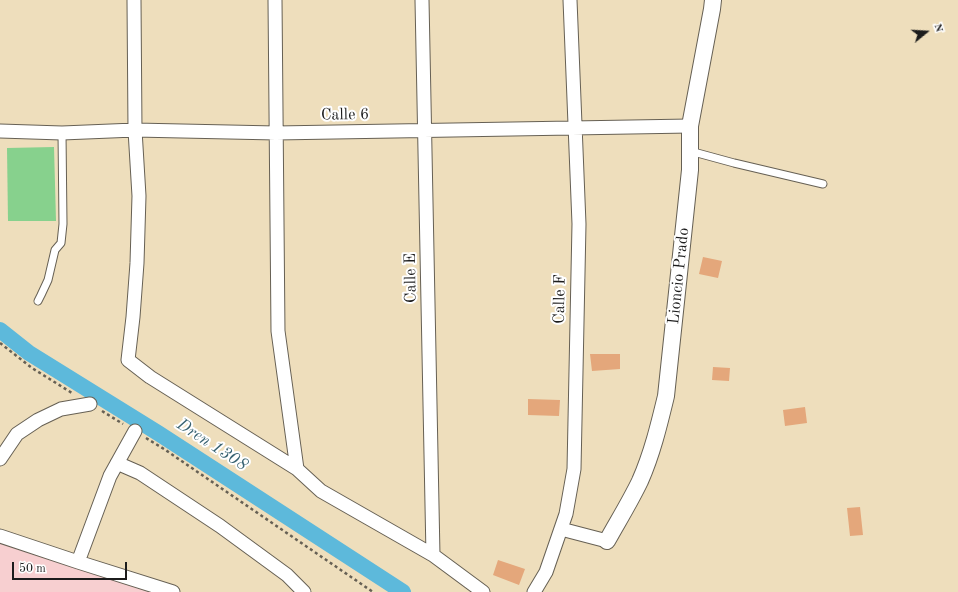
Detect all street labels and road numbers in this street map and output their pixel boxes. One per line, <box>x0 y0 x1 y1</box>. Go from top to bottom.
street label: Calle 6 <box>321 105 369 125</box>
street label: Lioncio Prado <box>664 227 694 325</box>
street label: Calle E <box>401 253 421 303</box>
street label: Calle F <box>550 274 570 324</box>

